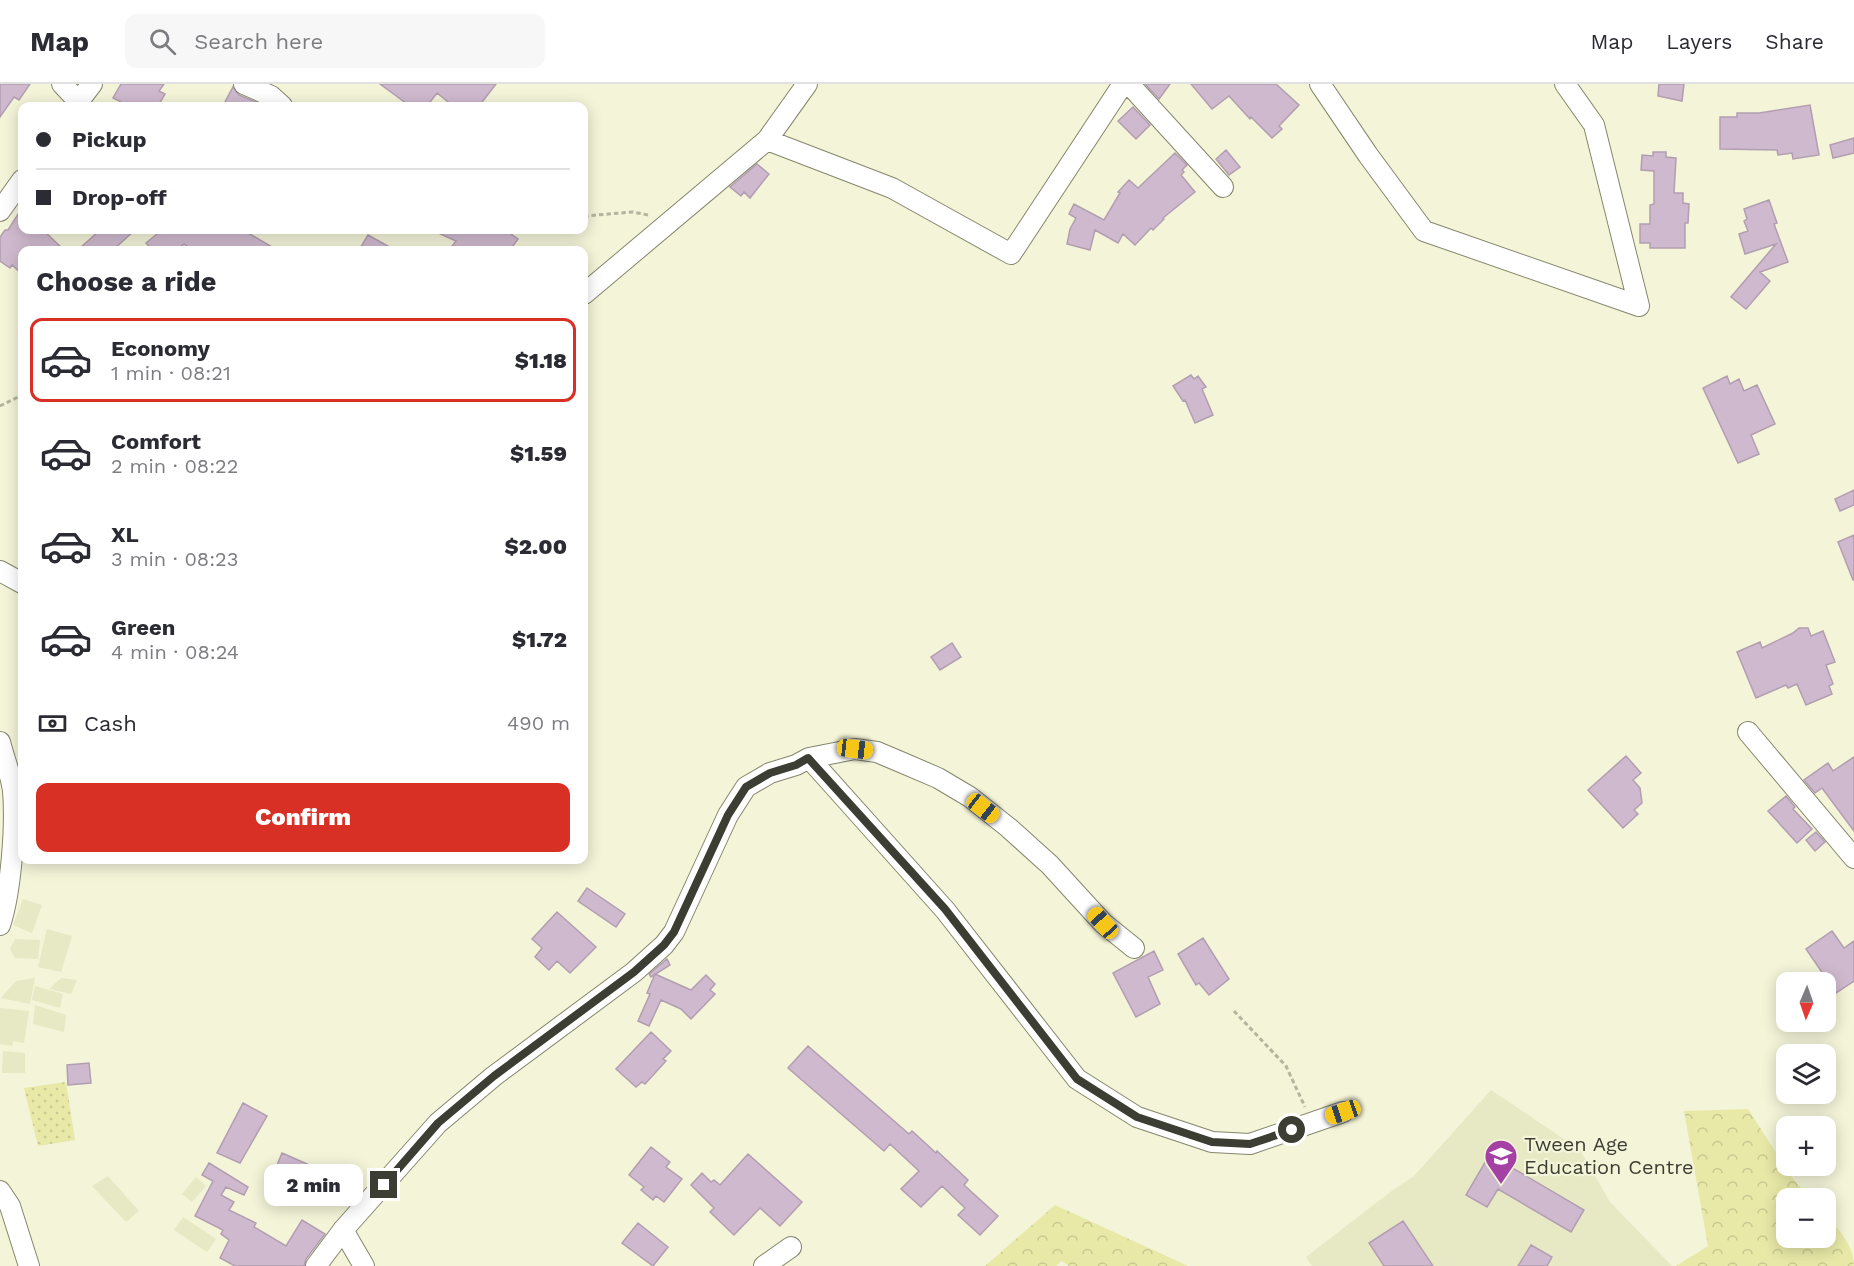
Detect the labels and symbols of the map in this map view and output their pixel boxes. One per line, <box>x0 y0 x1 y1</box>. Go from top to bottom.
car <box>836 738 874 760</box>
car <box>963 790 1003 826</box>
car <box>1084 904 1122 942</box>
north arrow <box>1776 972 1836 1032</box>
car <box>1323 1098 1363 1126</box>
route start <box>1278 1116 1305 1143</box>
place label: Tween Age Education Centre <box>1524 1132 1694 1179</box>
school or university icon: Tween Age Education Centre <box>1483 1138 1519 1185</box>
callout: 2 min <box>264 1164 363 1206</box>
route end <box>370 1171 397 1198</box>

